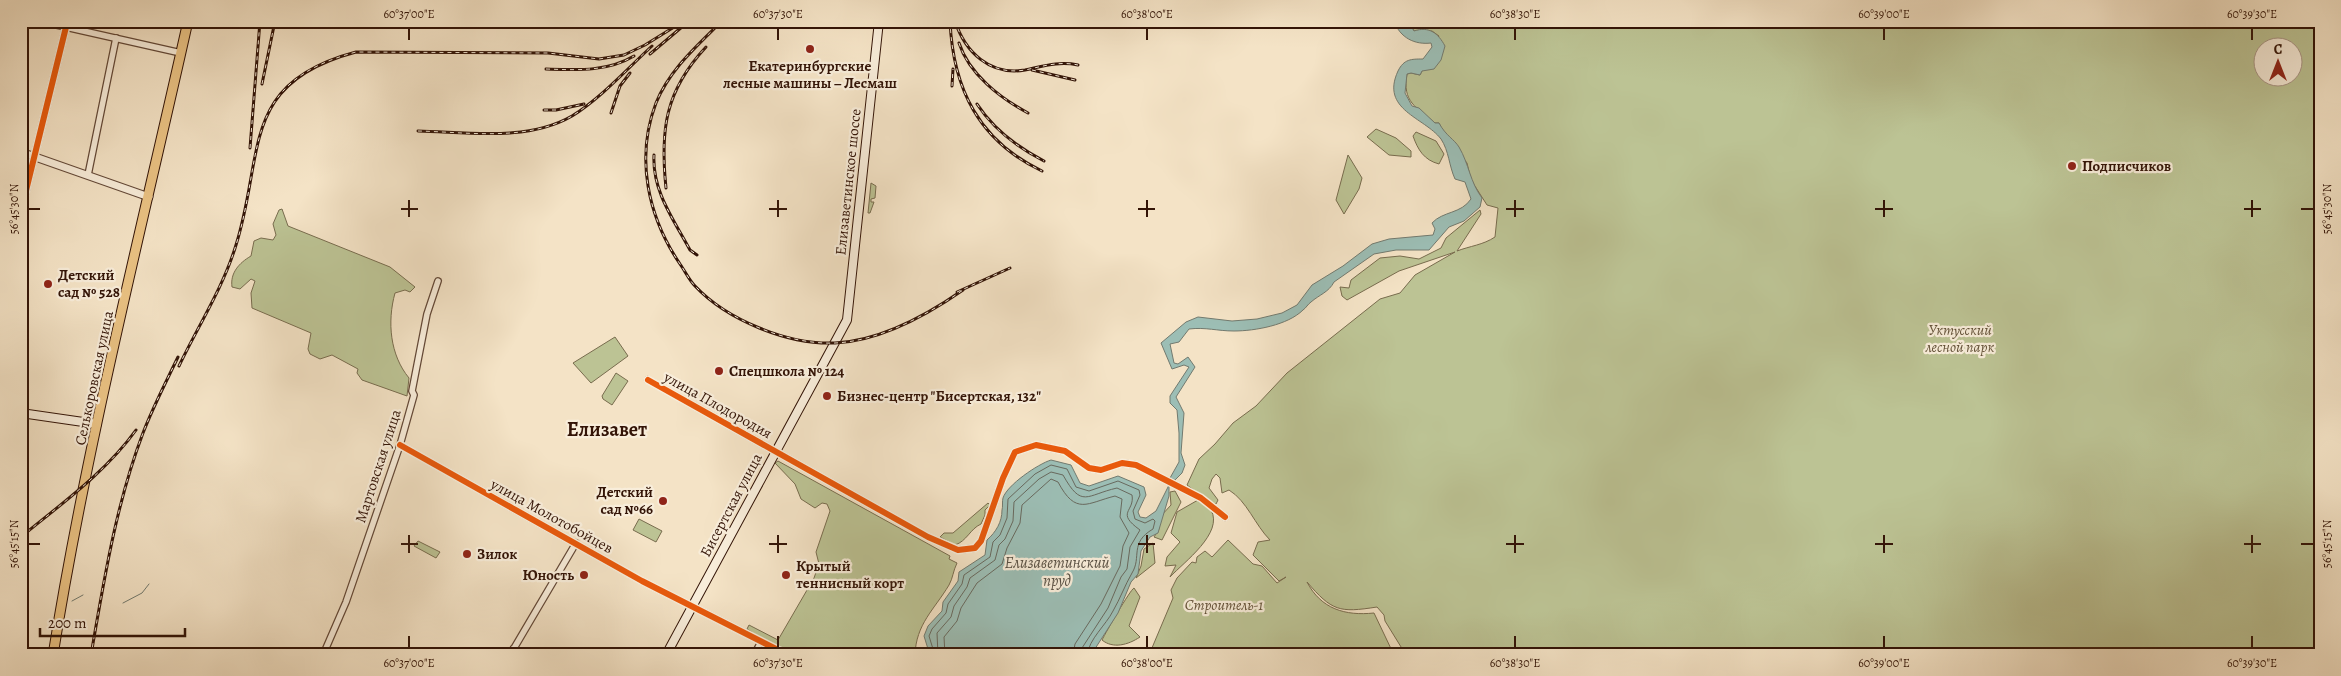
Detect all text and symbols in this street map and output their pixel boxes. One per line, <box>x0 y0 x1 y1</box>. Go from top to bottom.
text: 60°37'00"E <box>383 6 435 22</box>
text: 60°37'30"E <box>753 6 803 22</box>
text: 60°38'00"E <box>1121 6 1173 22</box>
text: 60°38'30"E <box>1490 6 1540 22</box>
text: 60°39'00"E <box>1858 6 1910 22</box>
text: 60°39'30"E <box>2227 6 2277 22</box>
north arrow <box>2254 38 2304 88</box>
text: С <box>2274 40 2283 59</box>
marker: Екатеринбургские лесные машины – Лесмаш <box>804 43 816 55</box>
place label: Екатеринбургские лесные машины – Лесмаш <box>722 56 897 93</box>
street label: Елизаветинское шоссе <box>830 108 866 256</box>
place label: Подписчиков <box>2082 156 2171 176</box>
marker: Подписчиков <box>2066 160 2078 172</box>
text: 56°45'30"N <box>6 183 22 234</box>
text: 56°45'30"N <box>2319 183 2335 234</box>
place label: Детский сад № 528 <box>58 265 120 302</box>
marker: Детский сад № 528 <box>42 278 54 290</box>
street label: Селькоровская улица <box>70 309 118 447</box>
park label: Уктусский лесной парк <box>1925 320 1994 357</box>
place label: Спецшкола № 124 <box>729 361 844 381</box>
marker: Спецшкола № 124 <box>713 365 725 377</box>
street label: улица Плодородия <box>659 366 776 443</box>
place label: Бизнес-центр "Бисертская, 132" <box>837 386 1041 406</box>
marker: Бизнес-центр "Бисертская, 132" <box>821 390 833 402</box>
street label: Мартовская улица <box>350 407 406 525</box>
district label: Елизавет <box>567 416 647 443</box>
street label: Бисертская улица <box>695 450 767 560</box>
street label: улица Молотобойцев <box>486 474 617 558</box>
place label: Детский сад №66 <box>597 482 653 519</box>
marker: Детский сад №66 <box>657 495 669 507</box>
text: 56°45'15"N <box>6 519 22 568</box>
text: 56°45'15"N <box>2319 519 2335 568</box>
place label: Зилок <box>477 544 517 564</box>
marker: Зилок <box>461 548 473 560</box>
water label: Елизаветинский пруд <box>1004 552 1110 592</box>
place label: Крытый теннисный корт <box>796 556 904 593</box>
place label: Юность <box>522 565 574 585</box>
marker: Юность <box>578 569 590 581</box>
marker: Крытый теннисный корт <box>780 569 792 581</box>
park label: Строитель-1 <box>1185 595 1263 615</box>
scale bar <box>40 606 185 638</box>
text: 200 m <box>48 613 87 633</box>
text: 60°37'00"E <box>383 655 435 671</box>
text: 60°37'30"E <box>753 655 803 671</box>
text: 60°38'00"E <box>1121 655 1173 671</box>
text: 60°38'30"E <box>1490 655 1540 671</box>
text: 60°39'00"E <box>1858 655 1910 671</box>
text: 60°39'30"E <box>2227 655 2277 671</box>

